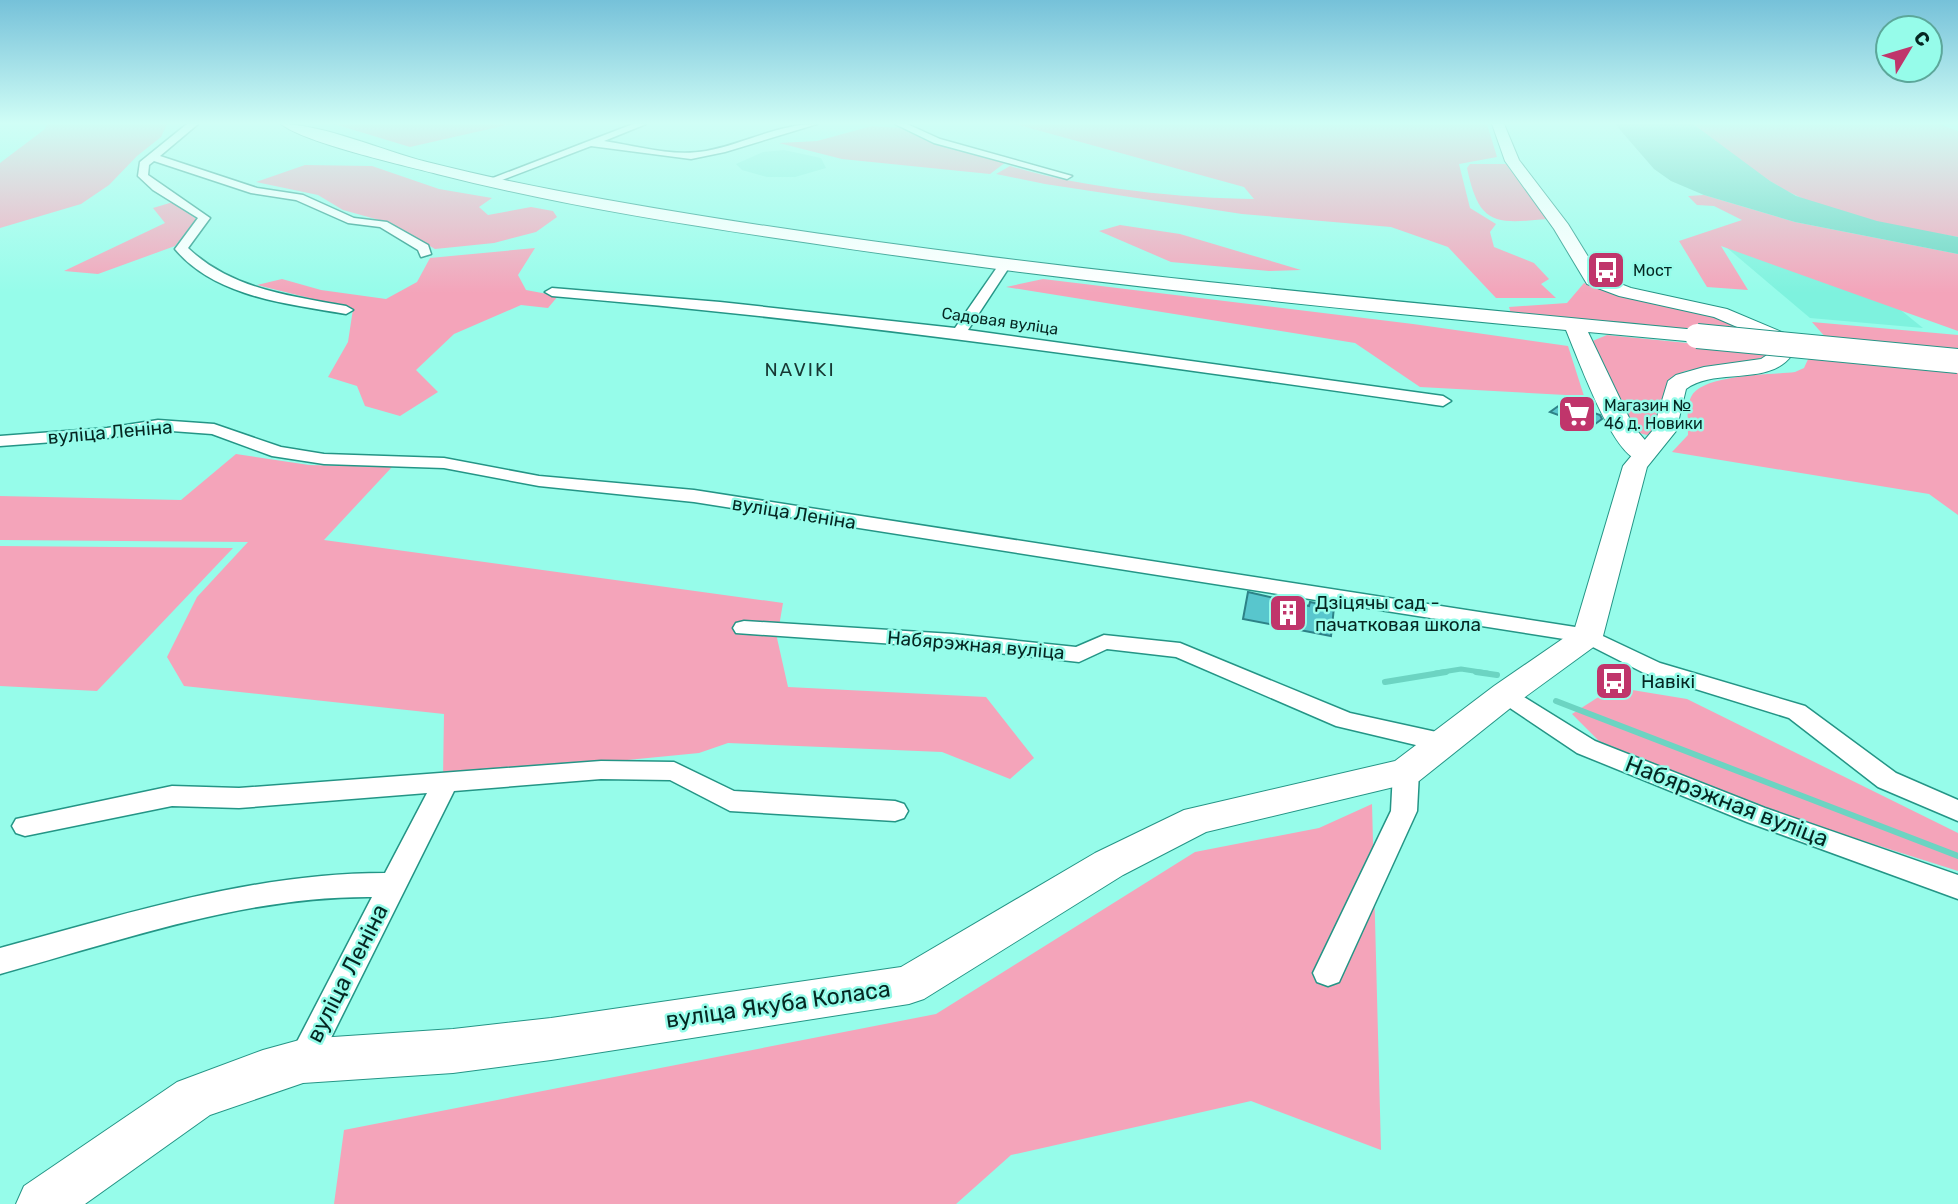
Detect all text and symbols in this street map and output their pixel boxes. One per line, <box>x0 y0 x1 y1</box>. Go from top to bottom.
north arrow <box>1874 14 1944 84</box>
text: С <box>1909 27 1935 51</box>
bus stop icon: Мост <box>1585 249 1627 291</box>
place label: Мост <box>1633 261 1672 280</box>
street label: Садовая вуліца <box>940 303 1060 339</box>
district label: NAVIKI <box>764 358 836 381</box>
supermarket icon: Магазин № 46 д. Новики <box>1556 393 1598 435</box>
place label: Магазин № 46 д. Новики <box>1604 396 1703 433</box>
street label: вуліца Леніна <box>47 415 173 449</box>
street label: вуліца Леніна <box>730 492 858 534</box>
place label: Дзіцячы сад - пачатковая школа <box>1315 591 1481 636</box>
building icon: Дзіцячы сад - пачатковая школа <box>1267 592 1309 634</box>
street label: Набярэжная вуліца <box>886 626 1066 664</box>
bus stop icon: Навікі <box>1593 660 1635 702</box>
place label: Навікі <box>1641 670 1695 693</box>
street label: Набярэжная вуліца <box>1621 749 1833 853</box>
street label: вуліца Леніна <box>300 899 394 1047</box>
street label: вуліца Якуба Коласа <box>664 974 892 1034</box>

